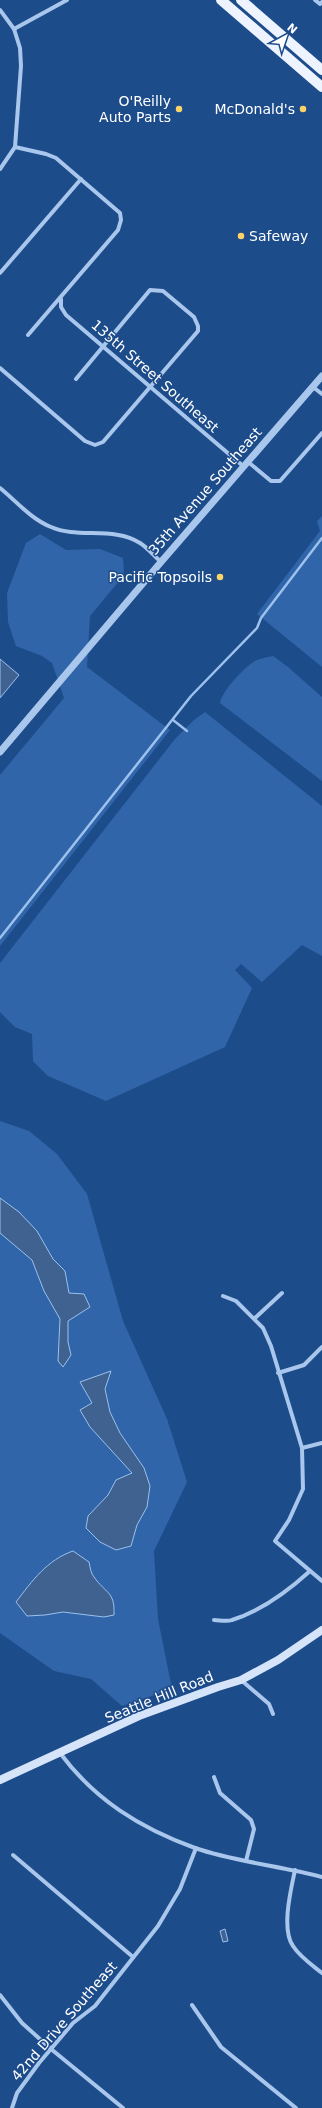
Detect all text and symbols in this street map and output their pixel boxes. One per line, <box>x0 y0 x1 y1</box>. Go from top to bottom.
north arrow <box>266 16 306 56</box>
text: N <box>284 21 300 37</box>
place label: O'Reilly Auto Parts <box>99 93 171 125</box>
place label: McDonald's <box>215 101 295 117</box>
marker: O'Reilly Auto Parts <box>174 104 184 114</box>
marker: McDonald's <box>298 104 308 114</box>
place label: Safeway <box>249 228 308 244</box>
marker: Safeway <box>236 231 246 241</box>
street label: 135th Street Southeast <box>88 316 222 436</box>
street label: 35th Avenue Southeast <box>145 424 265 558</box>
place label: Pacific Topsoils <box>108 569 212 585</box>
marker: Pacific Topsoils <box>215 572 225 582</box>
street label: Seattle Hill Road <box>102 1668 216 1726</box>
street label: 42nd Drive Southeast <box>8 1958 120 2084</box>

